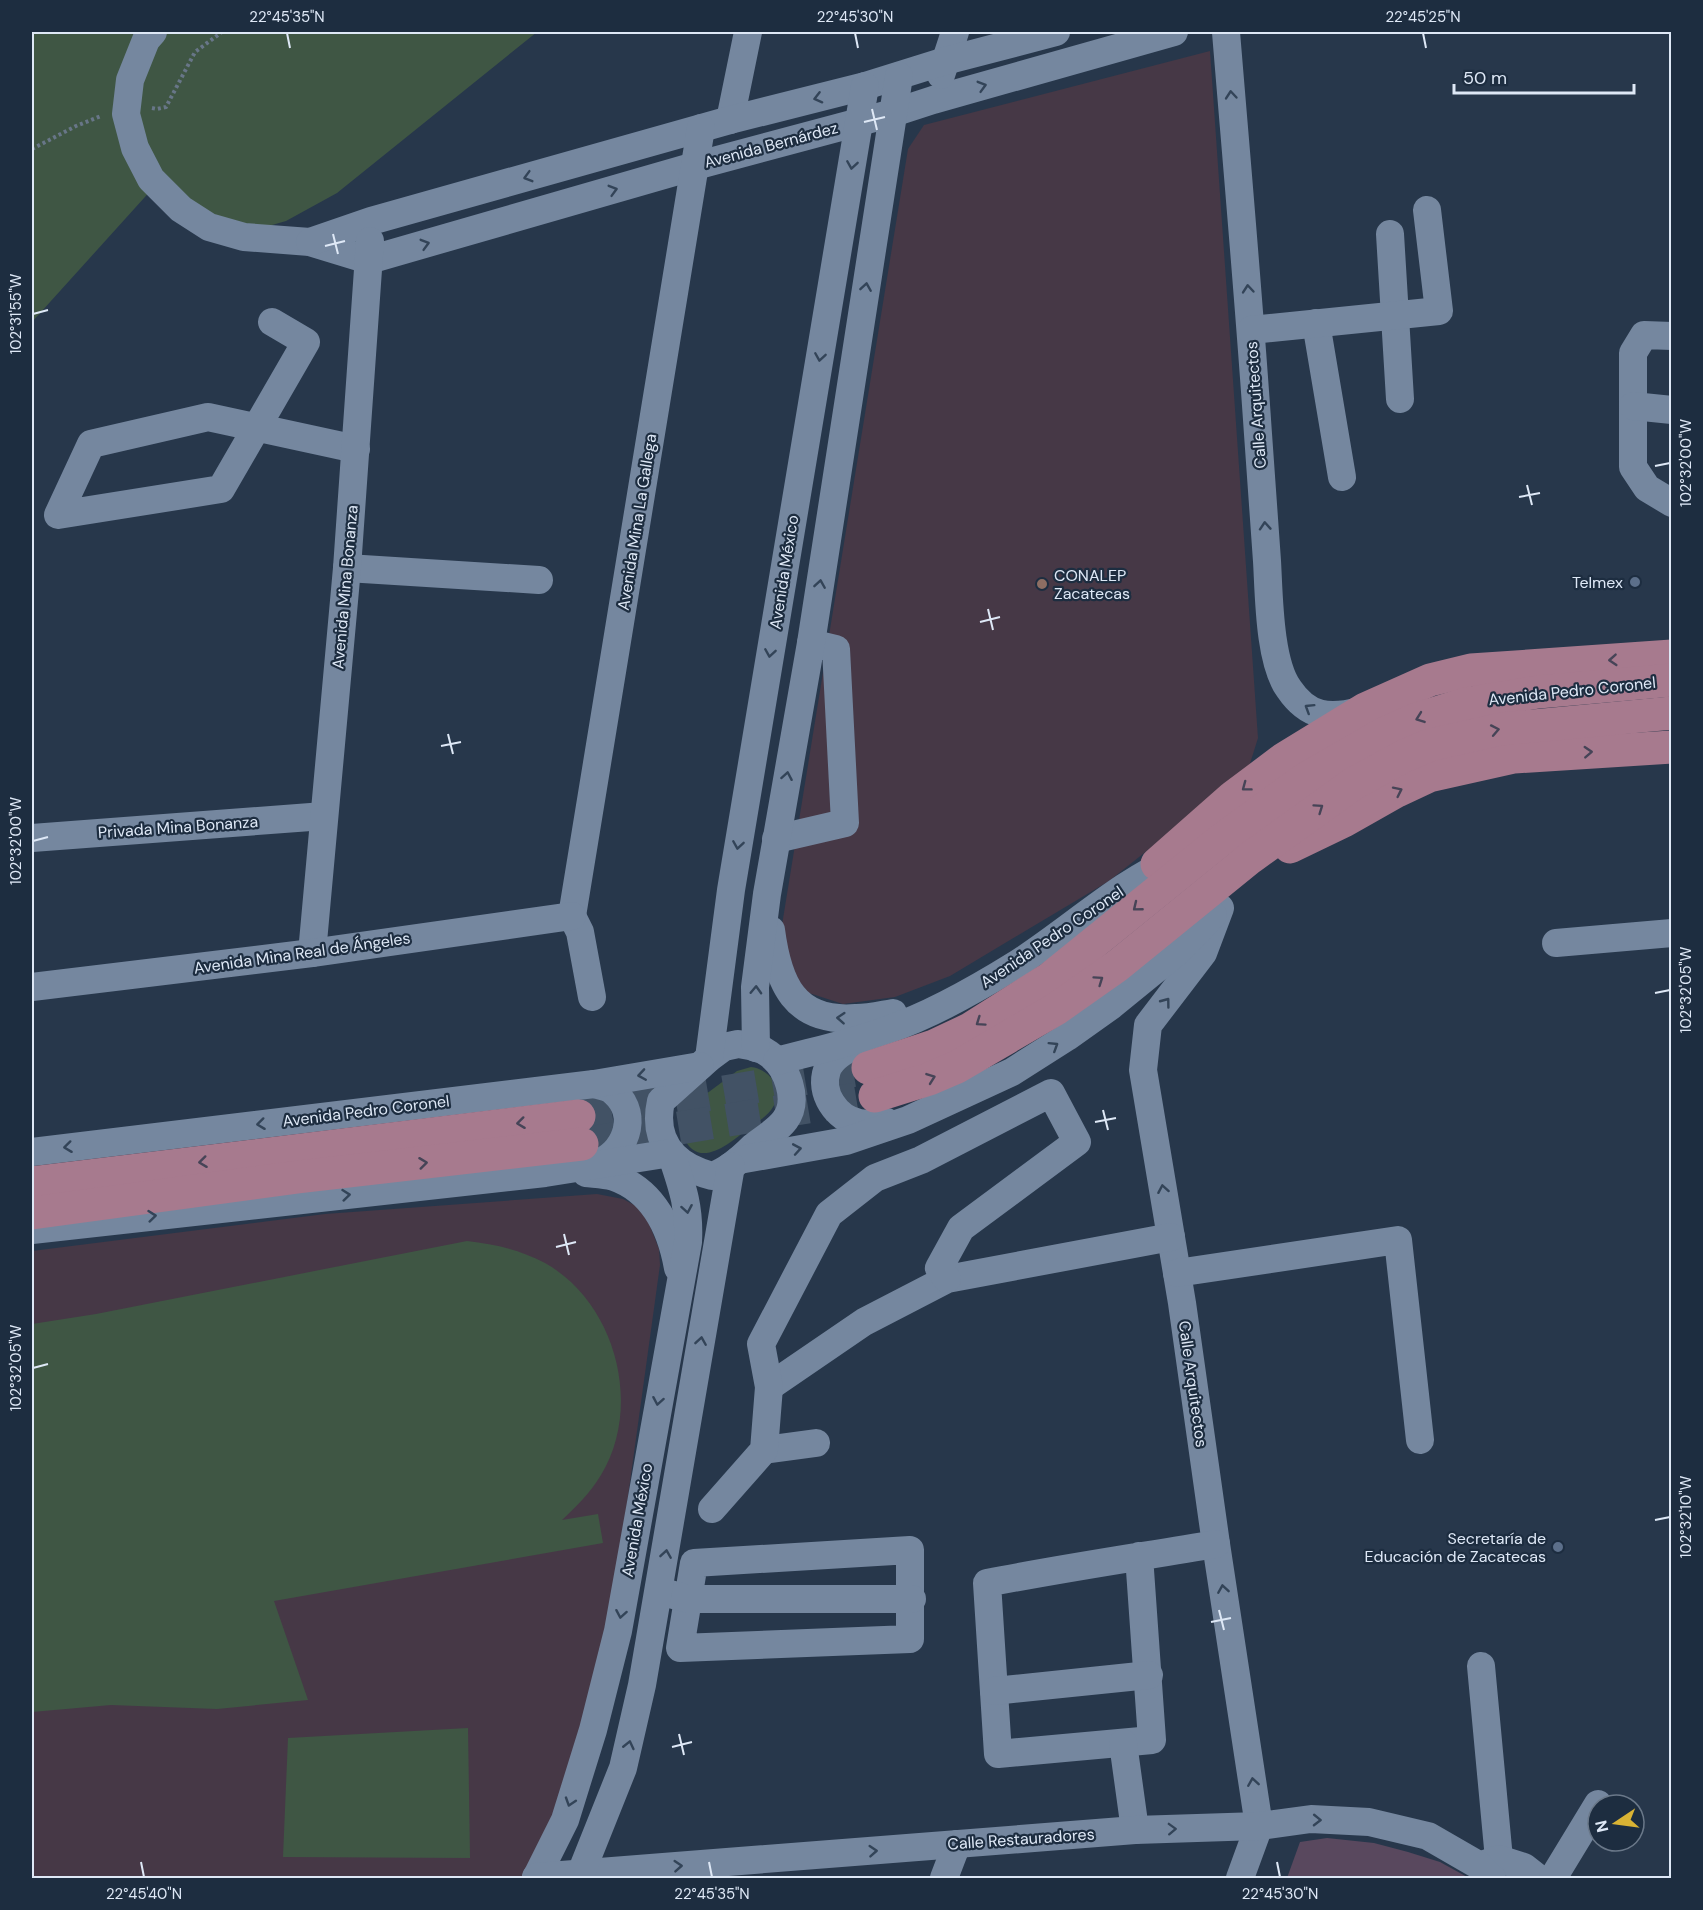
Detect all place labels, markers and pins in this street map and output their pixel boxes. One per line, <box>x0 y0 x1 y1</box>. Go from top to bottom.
place label: CONALEP Zacatecas <box>1054 565 1130 604</box>
place label: Telmex <box>1572 572 1623 593</box>
marker: Telmex <box>1628 575 1642 589</box>
marker: CONALEP Zacatecas <box>1035 577 1049 591</box>
place label: Secretaría de Educación de Zacatecas <box>1365 1528 1546 1567</box>
marker: Secretaría de Educación de Zacatecas <box>1551 1540 1565 1554</box>

